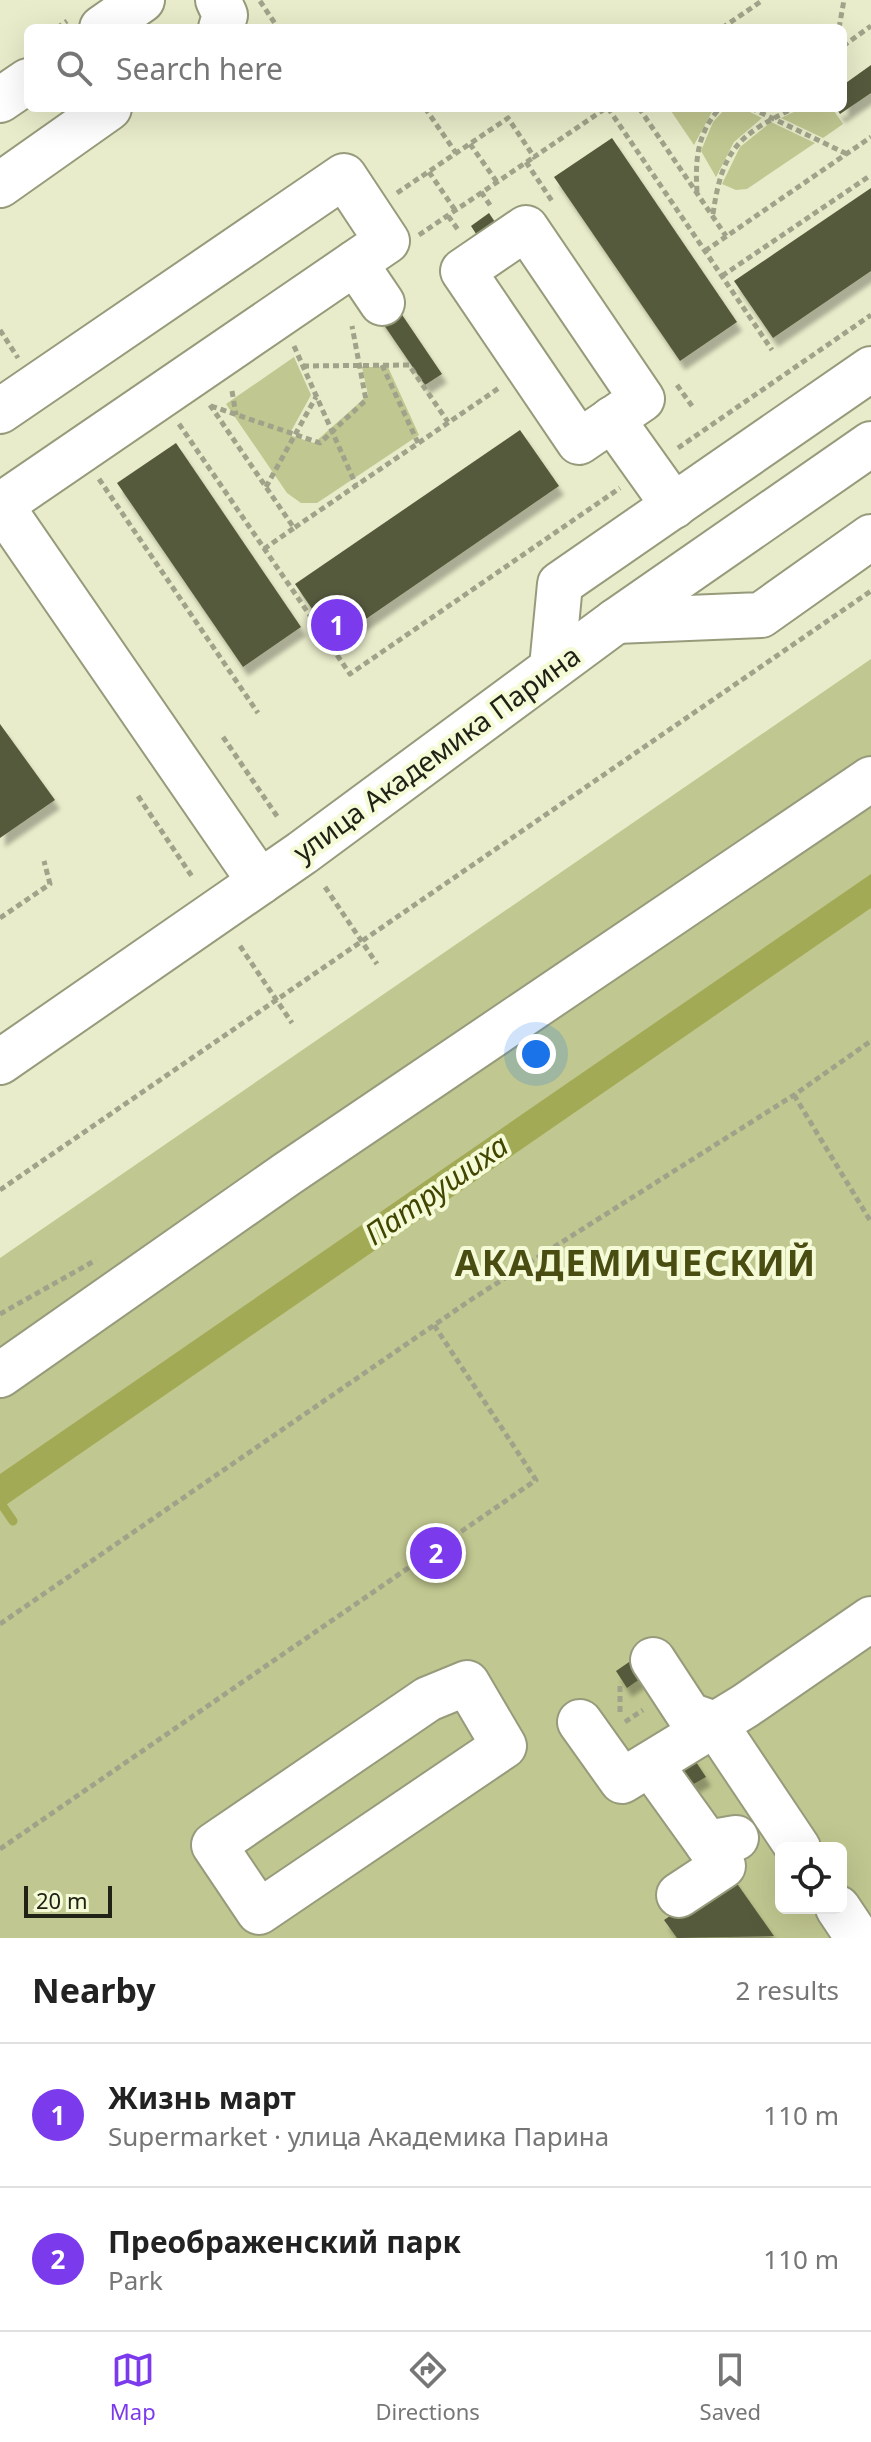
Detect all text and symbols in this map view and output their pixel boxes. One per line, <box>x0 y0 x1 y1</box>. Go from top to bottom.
search box <box>24 24 847 112</box>
icon: search <box>52 46 96 90</box>
text: Search here <box>116 48 283 89</box>
pin: 1 <box>311 595 363 655</box>
street label: улица Академика Парина <box>285 636 587 870</box>
your location <box>516 1034 556 1074</box>
water label: Патрушиха <box>356 1124 516 1254</box>
district label: АКАДЕМИЧЕСКИЙ <box>455 1238 817 1287</box>
pin: 2 <box>410 1523 462 1583</box>
map controls <box>775 1842 847 1914</box>
button: locate <box>775 1842 847 1914</box>
scale bar <box>24 1882 112 1918</box>
text: 20 m <box>36 1885 87 1915</box>
text: Nearby <box>32 1967 156 2013</box>
text: 2 results <box>735 1972 839 2008</box>
text: Жизнь март <box>108 2077 296 2118</box>
text: 1 <box>51 2097 65 2133</box>
text: 110 m <box>763 2097 839 2133</box>
text: Supermarket · улица Академика Парина <box>108 2118 609 2154</box>
text: Преображенский парк <box>108 2221 461 2262</box>
text: 2 <box>51 2241 65 2277</box>
text: 110 m <box>763 2241 839 2277</box>
text: Park <box>108 2262 163 2298</box>
tab: Map <box>110 2348 156 2426</box>
tab: Directions <box>375 2348 480 2426</box>
tab: Saved <box>700 2348 761 2426</box>

